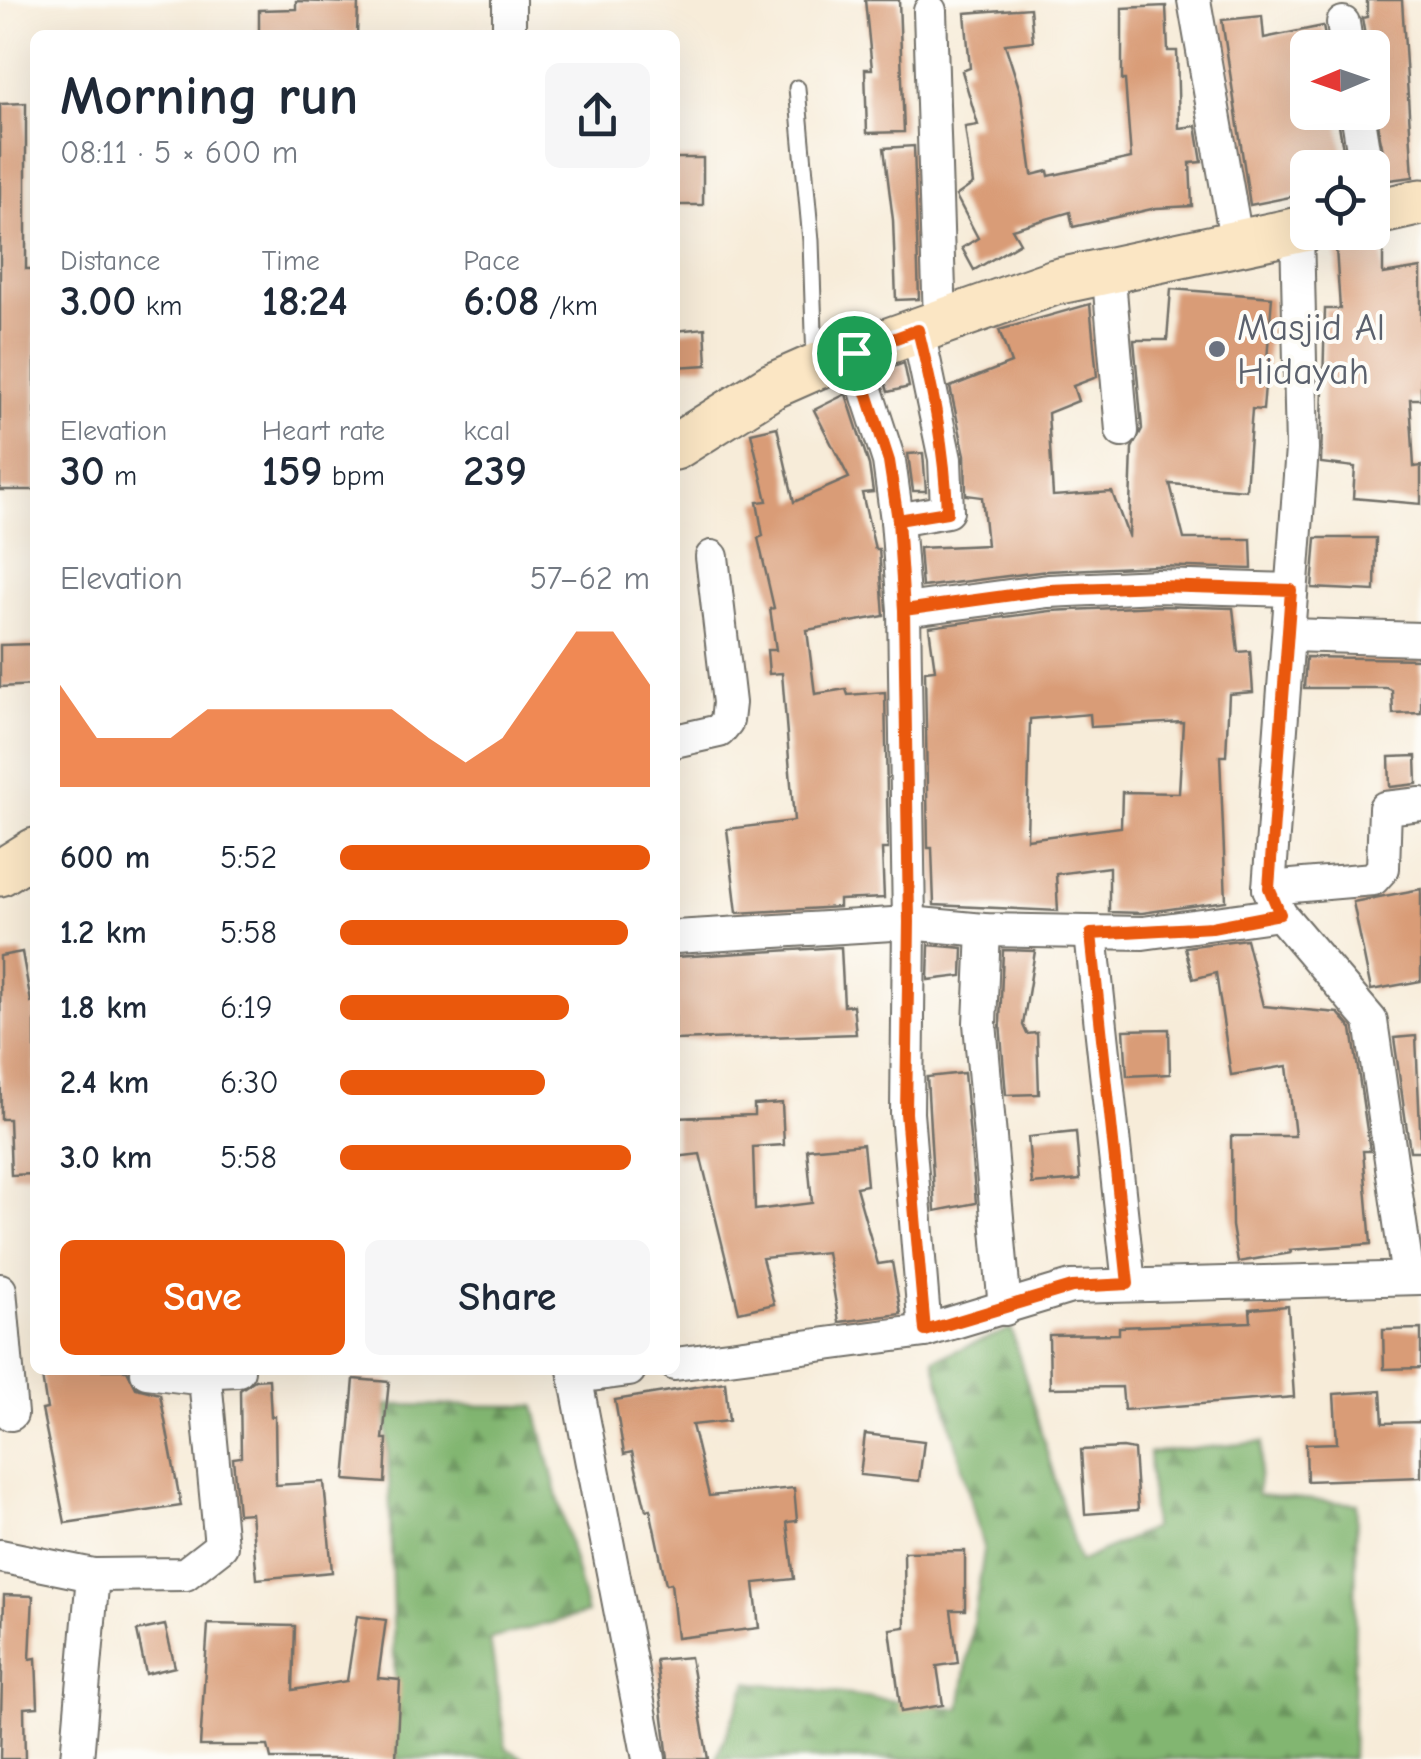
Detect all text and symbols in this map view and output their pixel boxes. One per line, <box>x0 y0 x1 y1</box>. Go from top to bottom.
north arrow <box>1290 30 1390 130</box>
map controls <box>1290 30 1390 250</box>
button: share <box>545 63 650 168</box>
text: Morning run <box>60 64 358 128</box>
text: 08:11 · 5 × 600 m <box>60 134 298 171</box>
button: locate <box>1290 150 1390 250</box>
text: Distance <box>60 245 160 277</box>
text: Time <box>262 245 320 277</box>
text: Pace <box>463 245 520 277</box>
text: 3.00 <box>60 277 136 326</box>
text: 18:24 <box>262 277 348 326</box>
text: 6:08 <box>463 277 540 326</box>
text: km <box>136 290 182 322</box>
text: /km <box>540 290 598 322</box>
place label: Masjid Al Hidayah <box>1237 306 1385 394</box>
pin <box>812 311 897 396</box>
icon: arrive <box>827 326 882 381</box>
marker: Masjid Al Hidayah <box>1206 338 1228 360</box>
text: Elevation <box>60 415 167 447</box>
text: Heart rate <box>262 415 385 447</box>
text: kcal <box>463 415 510 447</box>
text: 30 <box>60 447 105 496</box>
text: 159 <box>262 447 322 496</box>
text: 239 <box>463 447 527 496</box>
text: m <box>105 460 137 492</box>
text: bpm <box>322 460 385 492</box>
text: Elevation <box>60 560 183 597</box>
text: 57–62 m <box>530 560 650 597</box>
text: 600 m <box>60 839 150 876</box>
text: 5:52 <box>220 839 277 876</box>
text: 1.2 km <box>60 914 147 951</box>
text: 5:58 <box>220 914 277 951</box>
text: 1.8 km <box>60 989 147 1026</box>
text: 6:19 <box>220 989 273 1026</box>
text: 2.4 km <box>60 1064 149 1101</box>
text: 6:30 <box>220 1064 279 1101</box>
text: 3.0 km <box>60 1139 152 1176</box>
text: 5:58 <box>220 1139 277 1176</box>
button: Save <box>60 1240 345 1355</box>
button: Share <box>365 1240 650 1355</box>

